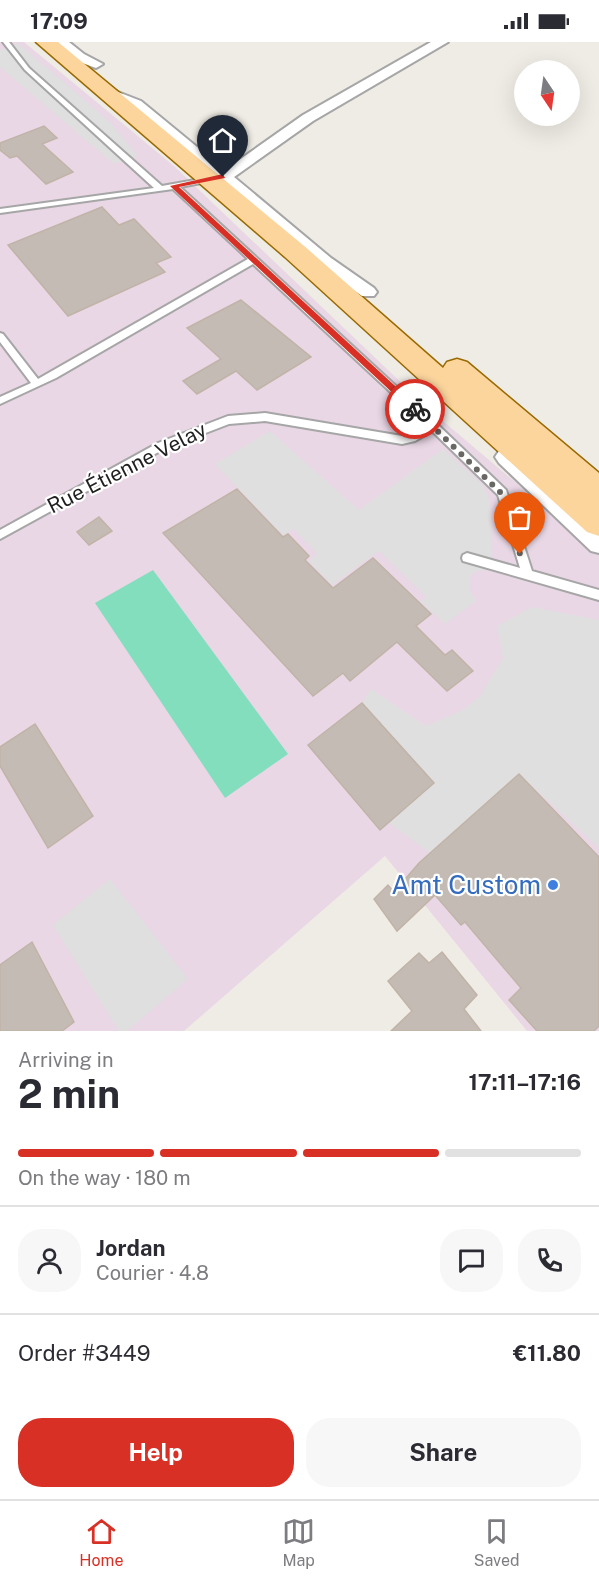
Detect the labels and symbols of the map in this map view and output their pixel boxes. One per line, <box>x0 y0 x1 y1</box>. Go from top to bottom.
north arrow <box>514 60 580 126</box>
pin <box>197 115 248 177</box>
courier <box>385 379 445 439</box>
street label: Rue Étienne Velay <box>43 417 211 518</box>
pin <box>494 492 545 554</box>
place label: Amt Custom <box>391 869 541 900</box>
marker: Amt Custom <box>546 878 560 892</box>

